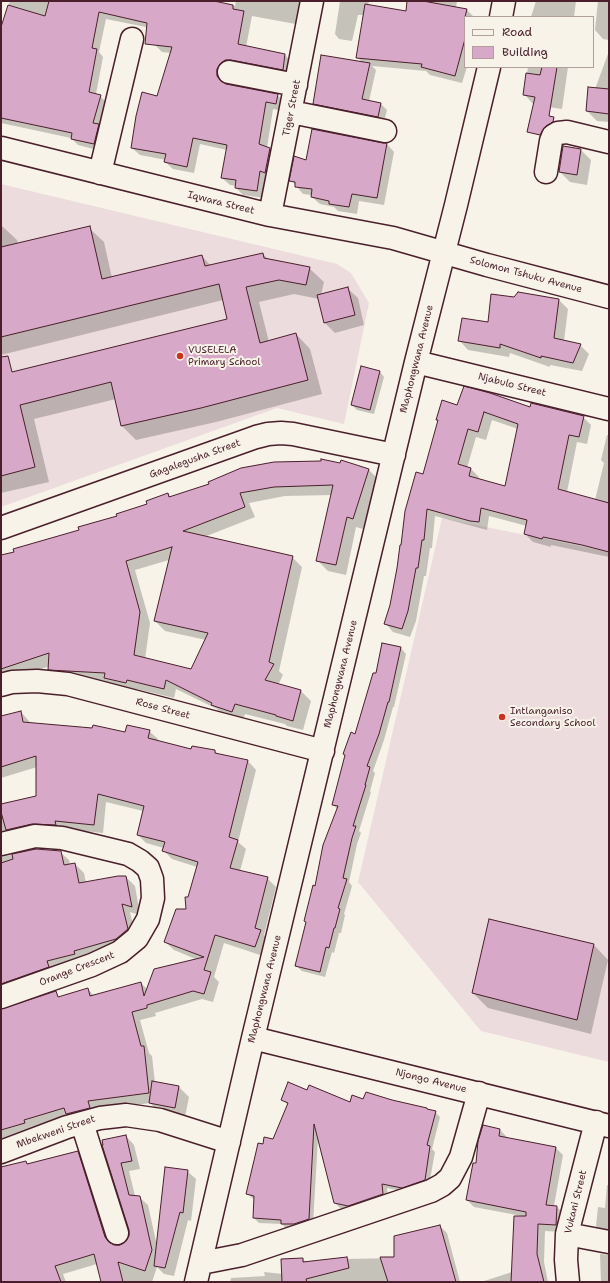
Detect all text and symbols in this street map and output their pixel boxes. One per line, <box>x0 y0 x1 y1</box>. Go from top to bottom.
legend <box>464 16 594 68</box>
text: Road <box>502 24 532 40</box>
text: Building <box>502 44 548 60</box>
street label: Tiger Street <box>281 78 303 138</box>
street label: Iqwara Street <box>186 189 256 217</box>
street label: Solomon Tshuku Avenue <box>468 254 584 296</box>
street label: Maphongwana Avenue <box>398 304 436 414</box>
place label: VUSELELA Primary School <box>188 344 260 368</box>
marker: VUSELELA Primary School <box>175 351 185 361</box>
street label: Njabulo Street <box>477 371 547 399</box>
street label: Gagalegusha Street <box>148 437 242 481</box>
street label: Maphongwana Avenue <box>322 619 360 729</box>
street label: Rose Street <box>134 696 192 722</box>
place label: Intlanganiso Secondary School <box>510 705 595 728</box>
marker: Intlanganiso Secondary School <box>497 712 507 722</box>
street label: Maphongwana Avenue <box>246 934 284 1044</box>
street label: Orange Crescent <box>38 949 116 989</box>
street label: Njongo Avenue <box>394 1066 468 1096</box>
street label: Mbekweni Street <box>15 1113 97 1151</box>
street label: Vukani Street <box>562 1169 590 1235</box>

